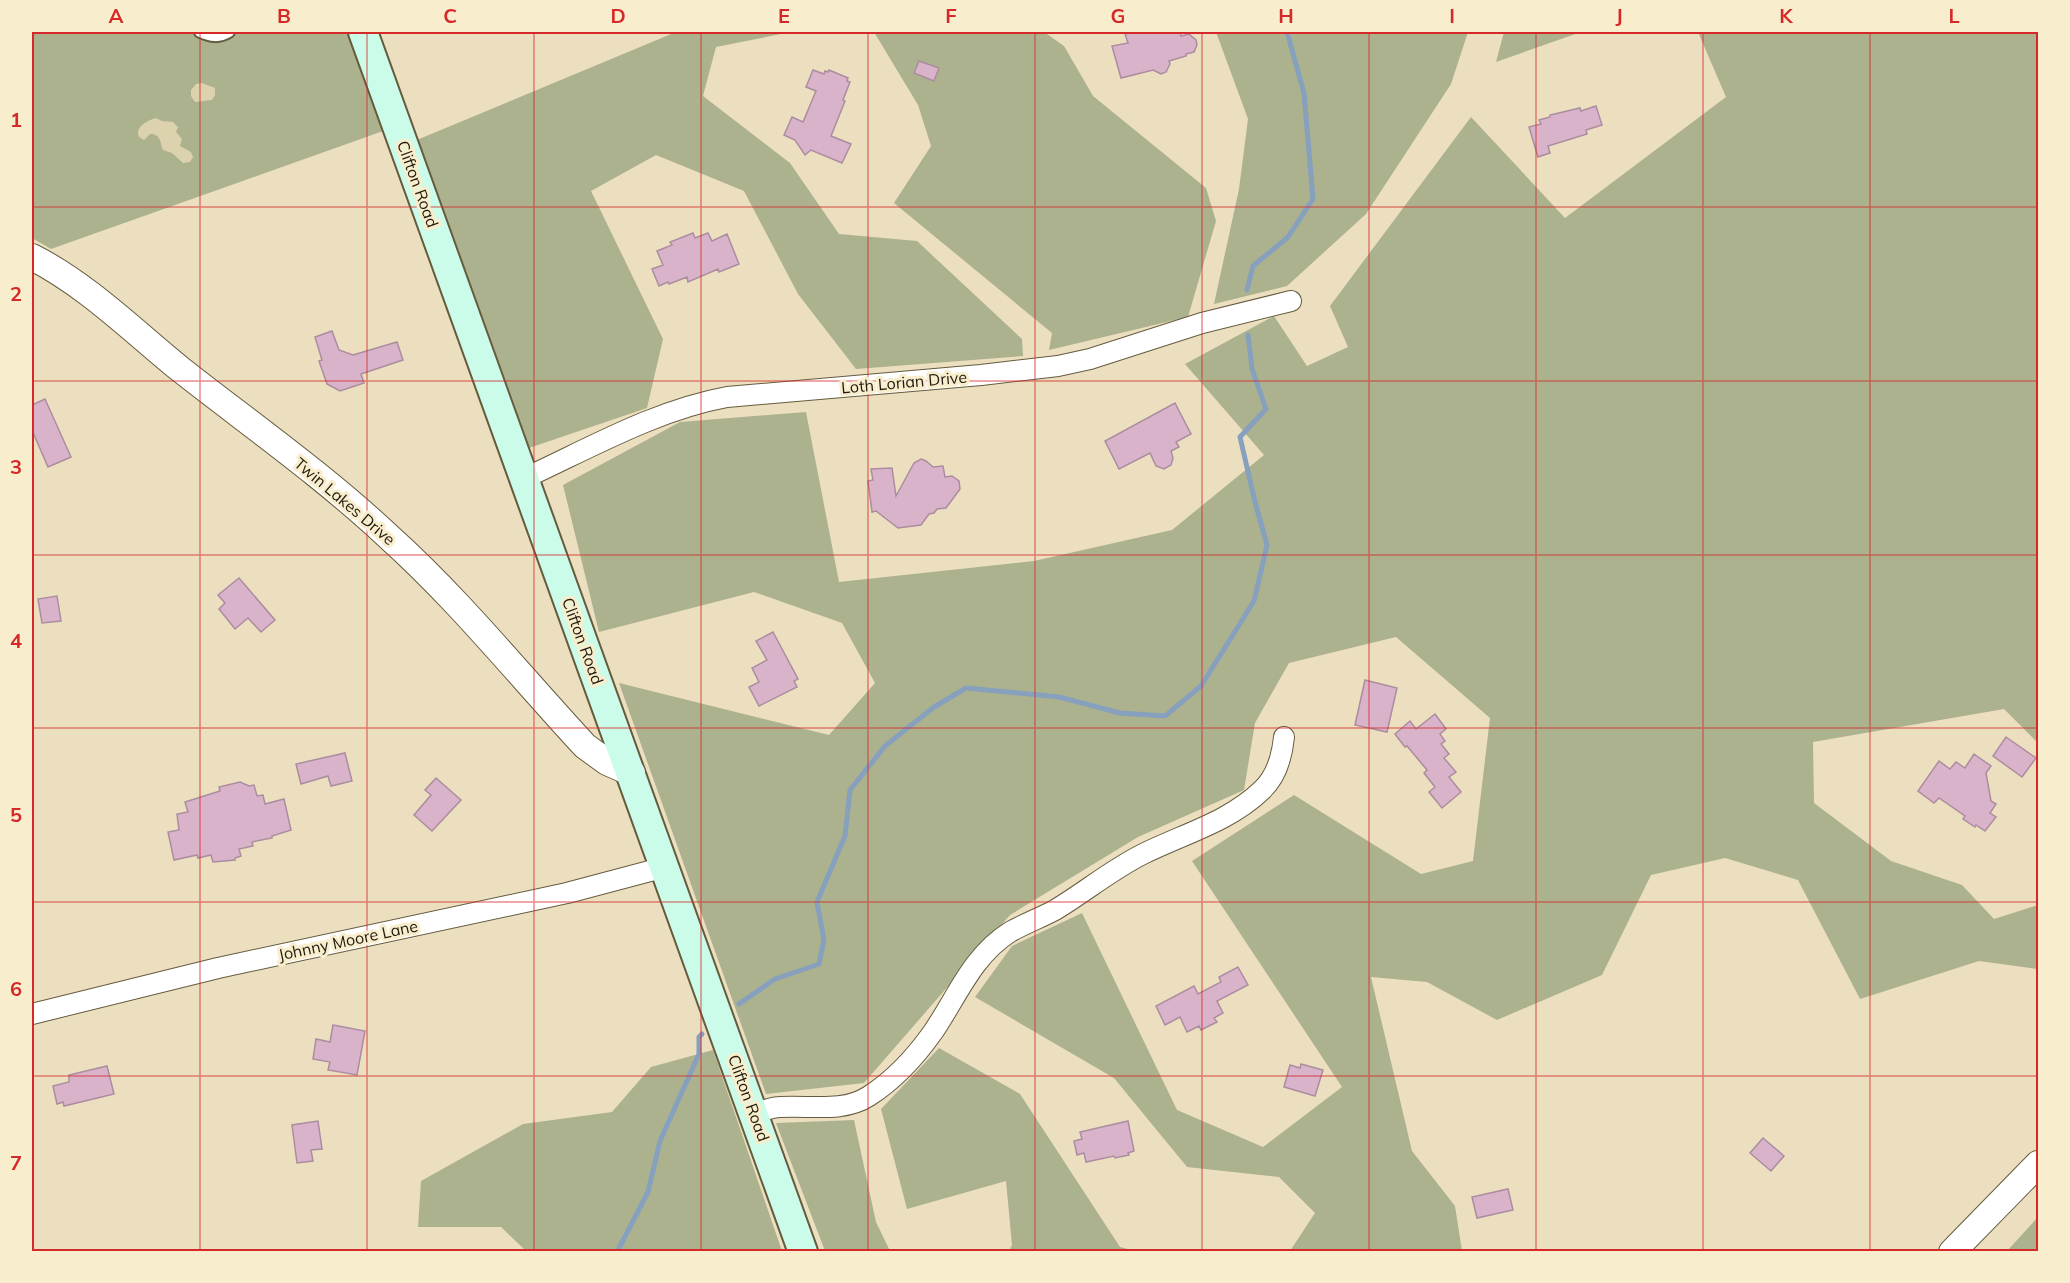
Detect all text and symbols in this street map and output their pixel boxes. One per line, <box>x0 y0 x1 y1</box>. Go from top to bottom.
text: A <box>109 3 124 28</box>
text: B <box>277 3 291 28</box>
text: C <box>443 3 457 28</box>
text: D <box>610 3 626 28</box>
text: E <box>778 3 790 28</box>
text: F <box>945 3 957 28</box>
text: G <box>1111 3 1125 28</box>
text: H <box>1278 3 1294 28</box>
text: I <box>1449 3 1455 28</box>
text: J <box>1615 3 1623 28</box>
text: K <box>1779 3 1793 28</box>
text: L <box>1948 3 1960 28</box>
text: 1 <box>10 107 22 132</box>
street label: Clifton Road <box>393 138 443 230</box>
text: 2 <box>10 281 22 306</box>
street label: Loth Lorian Drive <box>840 367 968 397</box>
street label: Twin Lakes Drive <box>290 453 400 549</box>
text: 3 <box>10 454 22 479</box>
street label: Clifton Road <box>558 595 608 687</box>
text: 4 <box>10 628 22 653</box>
text: 5 <box>10 802 22 827</box>
street label: Johnny Moore Lane <box>276 915 420 965</box>
text: 6 <box>10 976 22 1001</box>
street label: Clifton Road <box>724 1052 774 1144</box>
text: 7 <box>10 1150 22 1175</box>

